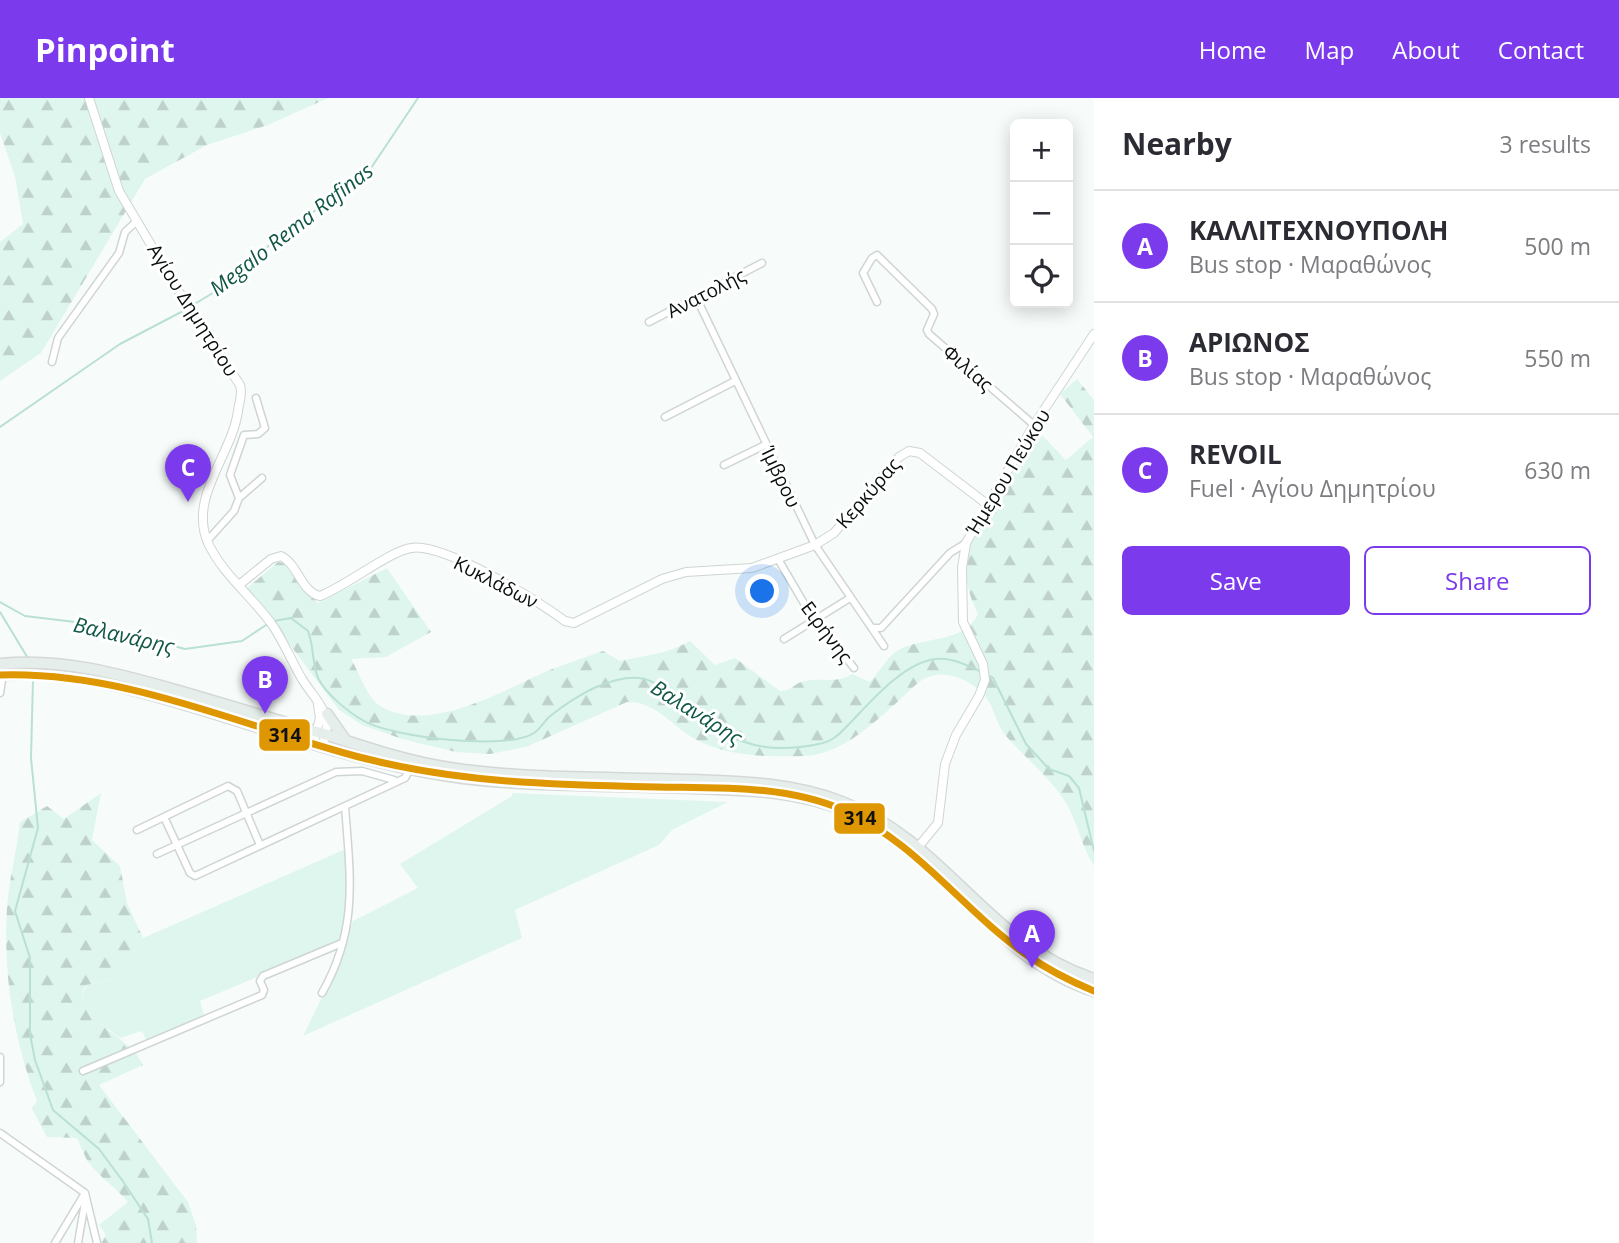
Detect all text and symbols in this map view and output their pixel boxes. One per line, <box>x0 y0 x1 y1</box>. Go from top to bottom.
text: Pinpoint <box>35 27 175 72</box>
text: Home <box>1199 33 1267 66</box>
text: Map <box>1305 33 1354 66</box>
text: About <box>1392 33 1460 66</box>
text: Contact <box>1498 33 1584 66</box>
map controls <box>1010 119 1073 308</box>
button: + <box>1010 119 1073 182</box>
text: Nearby <box>1122 123 1232 164</box>
text: 3 results <box>1500 128 1591 160</box>
water label: Megalo Rema Rafinas <box>203 156 379 302</box>
button: − <box>1010 182 1073 245</box>
text: ΚΑΛΛΙΤΕΧΝΟΥΠΟΛΗ <box>1189 212 1448 248</box>
text: A <box>1137 230 1153 262</box>
text: 500 m <box>1524 230 1591 262</box>
street label: Αγίου Δημητρίου <box>142 239 244 381</box>
button: locate <box>1010 245 1073 308</box>
text: Bus stop · Μαραθώνος <box>1189 248 1431 280</box>
street label: Ανατολής <box>662 262 750 324</box>
text: ΑΡΙΩΝΟΣ <box>1189 324 1310 360</box>
street label: Φιλίας <box>937 339 999 397</box>
text: B <box>1137 342 1153 374</box>
text: 550 m <box>1524 342 1591 374</box>
text: Bus stop · Μαραθώνος <box>1189 360 1431 392</box>
street label: Ήμερου Πεύκου <box>959 404 1056 541</box>
text: REVOIL <box>1189 436 1282 472</box>
street label: Ίμβρου <box>755 441 807 512</box>
pin: C <box>165 444 211 502</box>
street label: Κερκύρας <box>830 452 906 534</box>
text: C <box>1138 454 1152 486</box>
text: 630 m <box>1524 454 1591 486</box>
text: Fuel · Αγίου Δημητρίου <box>1189 472 1436 504</box>
button: Save <box>1122 546 1350 615</box>
button: Share <box>1364 546 1591 615</box>
street label: Κυκλάδων <box>449 550 543 614</box>
your location <box>745 574 779 608</box>
street label: Ειρήνης <box>795 596 859 668</box>
water label: Βαλανάρης <box>71 610 178 660</box>
pin: B <box>242 656 288 714</box>
water label: Βαλανάρης <box>646 673 748 751</box>
line badge: 314 <box>258 718 311 752</box>
text: 314 <box>269 722 301 748</box>
line badge: 314 <box>833 802 886 835</box>
text: 314 <box>844 805 876 831</box>
pin: A <box>1009 910 1055 968</box>

